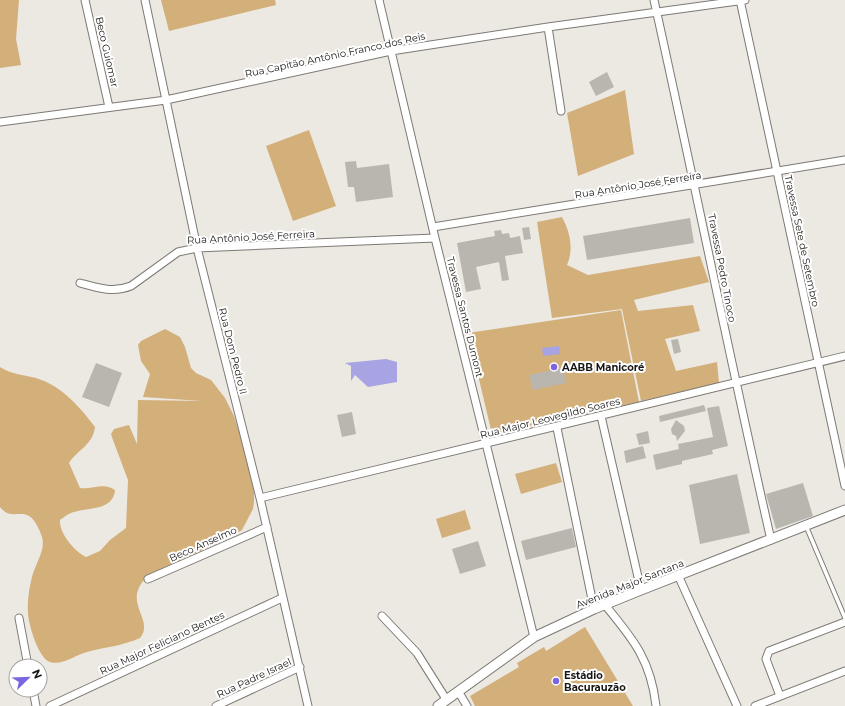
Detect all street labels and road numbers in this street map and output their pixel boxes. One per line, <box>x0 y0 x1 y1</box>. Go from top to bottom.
street label: Beco Guiomar <box>93 15 121 89</box>
street label: Rua Capitão Antônio Franco dos Reis <box>244 29 427 81</box>
street label: Rua Antônio José Ferreira <box>574 169 702 201</box>
street label: Travessa Sete de Setembro <box>782 174 822 308</box>
street label: Travessa Pedro Tinoco <box>705 213 739 323</box>
street label: Rua Antônio José Ferreira <box>187 227 315 247</box>
street label: Travessa Santos Dumont <box>444 255 486 379</box>
street label: Rua Dom Pedro II <box>216 306 250 396</box>
street label: Rua Major Leovegildo Soares <box>479 394 621 442</box>
street label: Beco Anselmo <box>167 523 239 565</box>
street label: Avenida Major Santana <box>574 556 686 612</box>
street label: Rua Major Feliciano Bentes <box>98 608 227 678</box>
street label: Rua Padre Israel <box>215 655 293 701</box>

